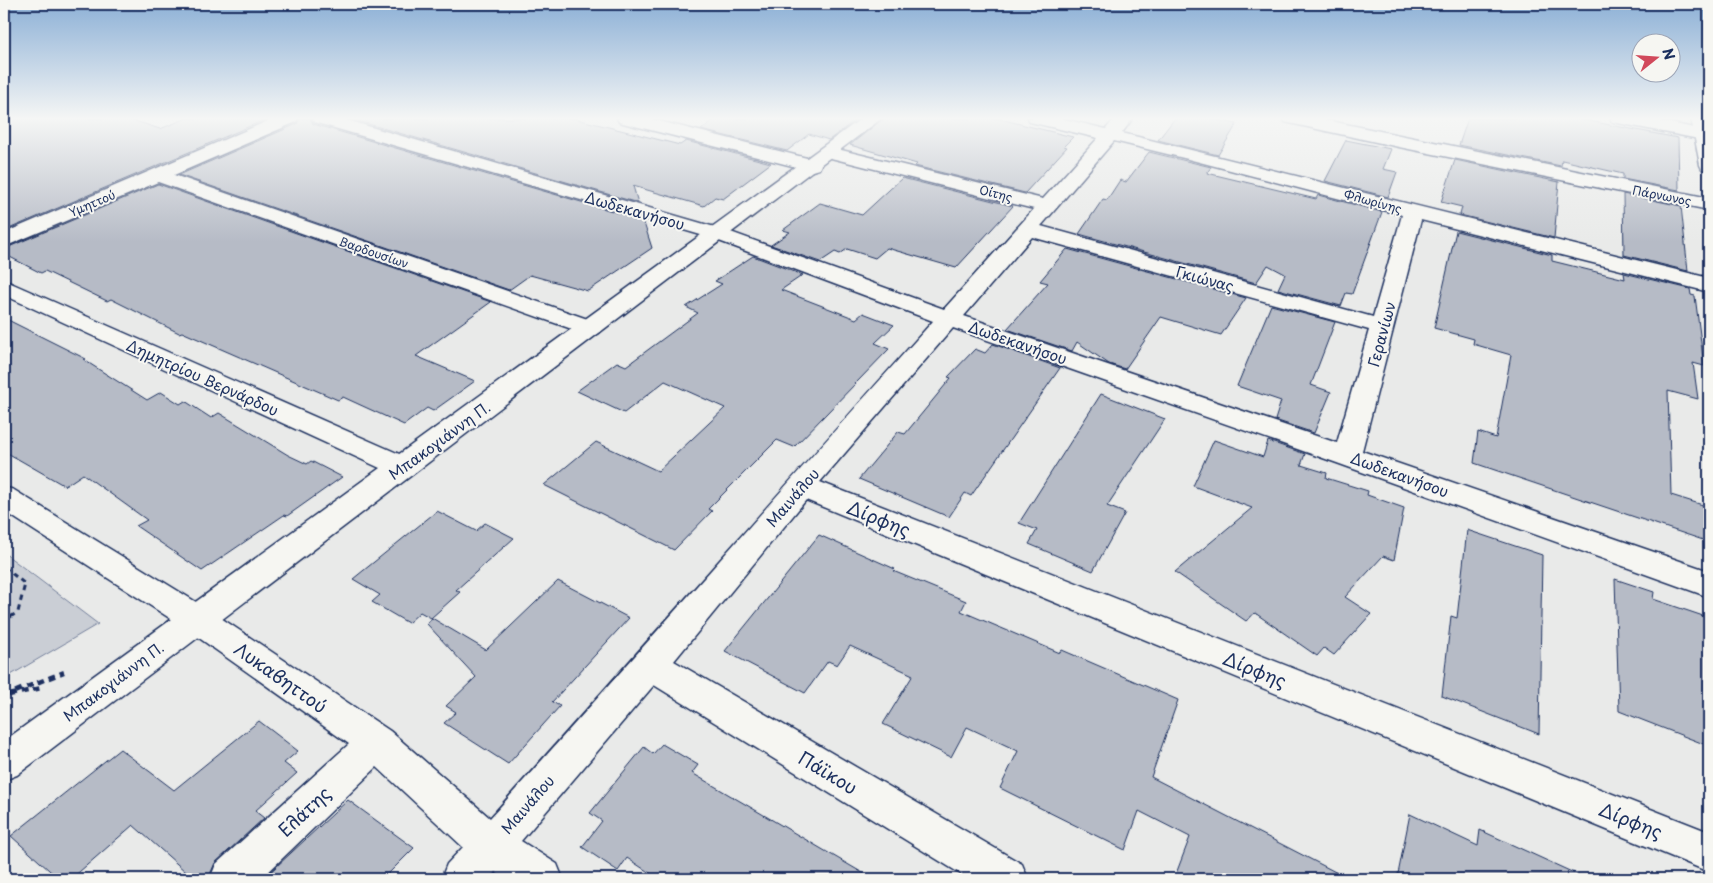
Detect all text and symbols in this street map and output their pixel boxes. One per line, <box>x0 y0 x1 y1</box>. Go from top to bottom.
north arrow <box>1630 32 1680 82</box>
text: N <box>1657 46 1681 62</box>
street label: Οίτης <box>978 180 1014 206</box>
street label: Πάρνωνος <box>1631 180 1693 210</box>
street label: Υμηττού <box>66 185 118 221</box>
street label: Δωδεκανήσου <box>582 185 688 235</box>
street label: Φλωρίνης <box>1342 185 1404 217</box>
street label: Βαρδουσίων <box>337 232 411 272</box>
street label: Γκιώνας <box>1173 259 1237 297</box>
street label: Γερανίων <box>1361 299 1401 369</box>
street label: Δωδεκανήσου <box>966 314 1070 370</box>
street label: Δημητρίου Βερνάρδου <box>123 333 283 421</box>
street label: Μπακογιάννη Π. <box>383 395 495 485</box>
street label: Δωδεκανήσου <box>1348 446 1452 502</box>
street label: Μαινάλου <box>760 462 824 532</box>
street label: Δίρφης <box>843 493 915 543</box>
street label: Μπακογιάννη Π. <box>58 635 168 727</box>
street label: Λυκαβηττού <box>229 635 333 719</box>
street label: Δίρφης <box>1219 644 1291 694</box>
street label: Πάϊκου <box>793 744 863 800</box>
street label: Μαινάλου <box>495 769 559 839</box>
street label: Ελάτης <box>272 780 336 842</box>
street label: Δίρφης <box>1595 795 1667 845</box>

